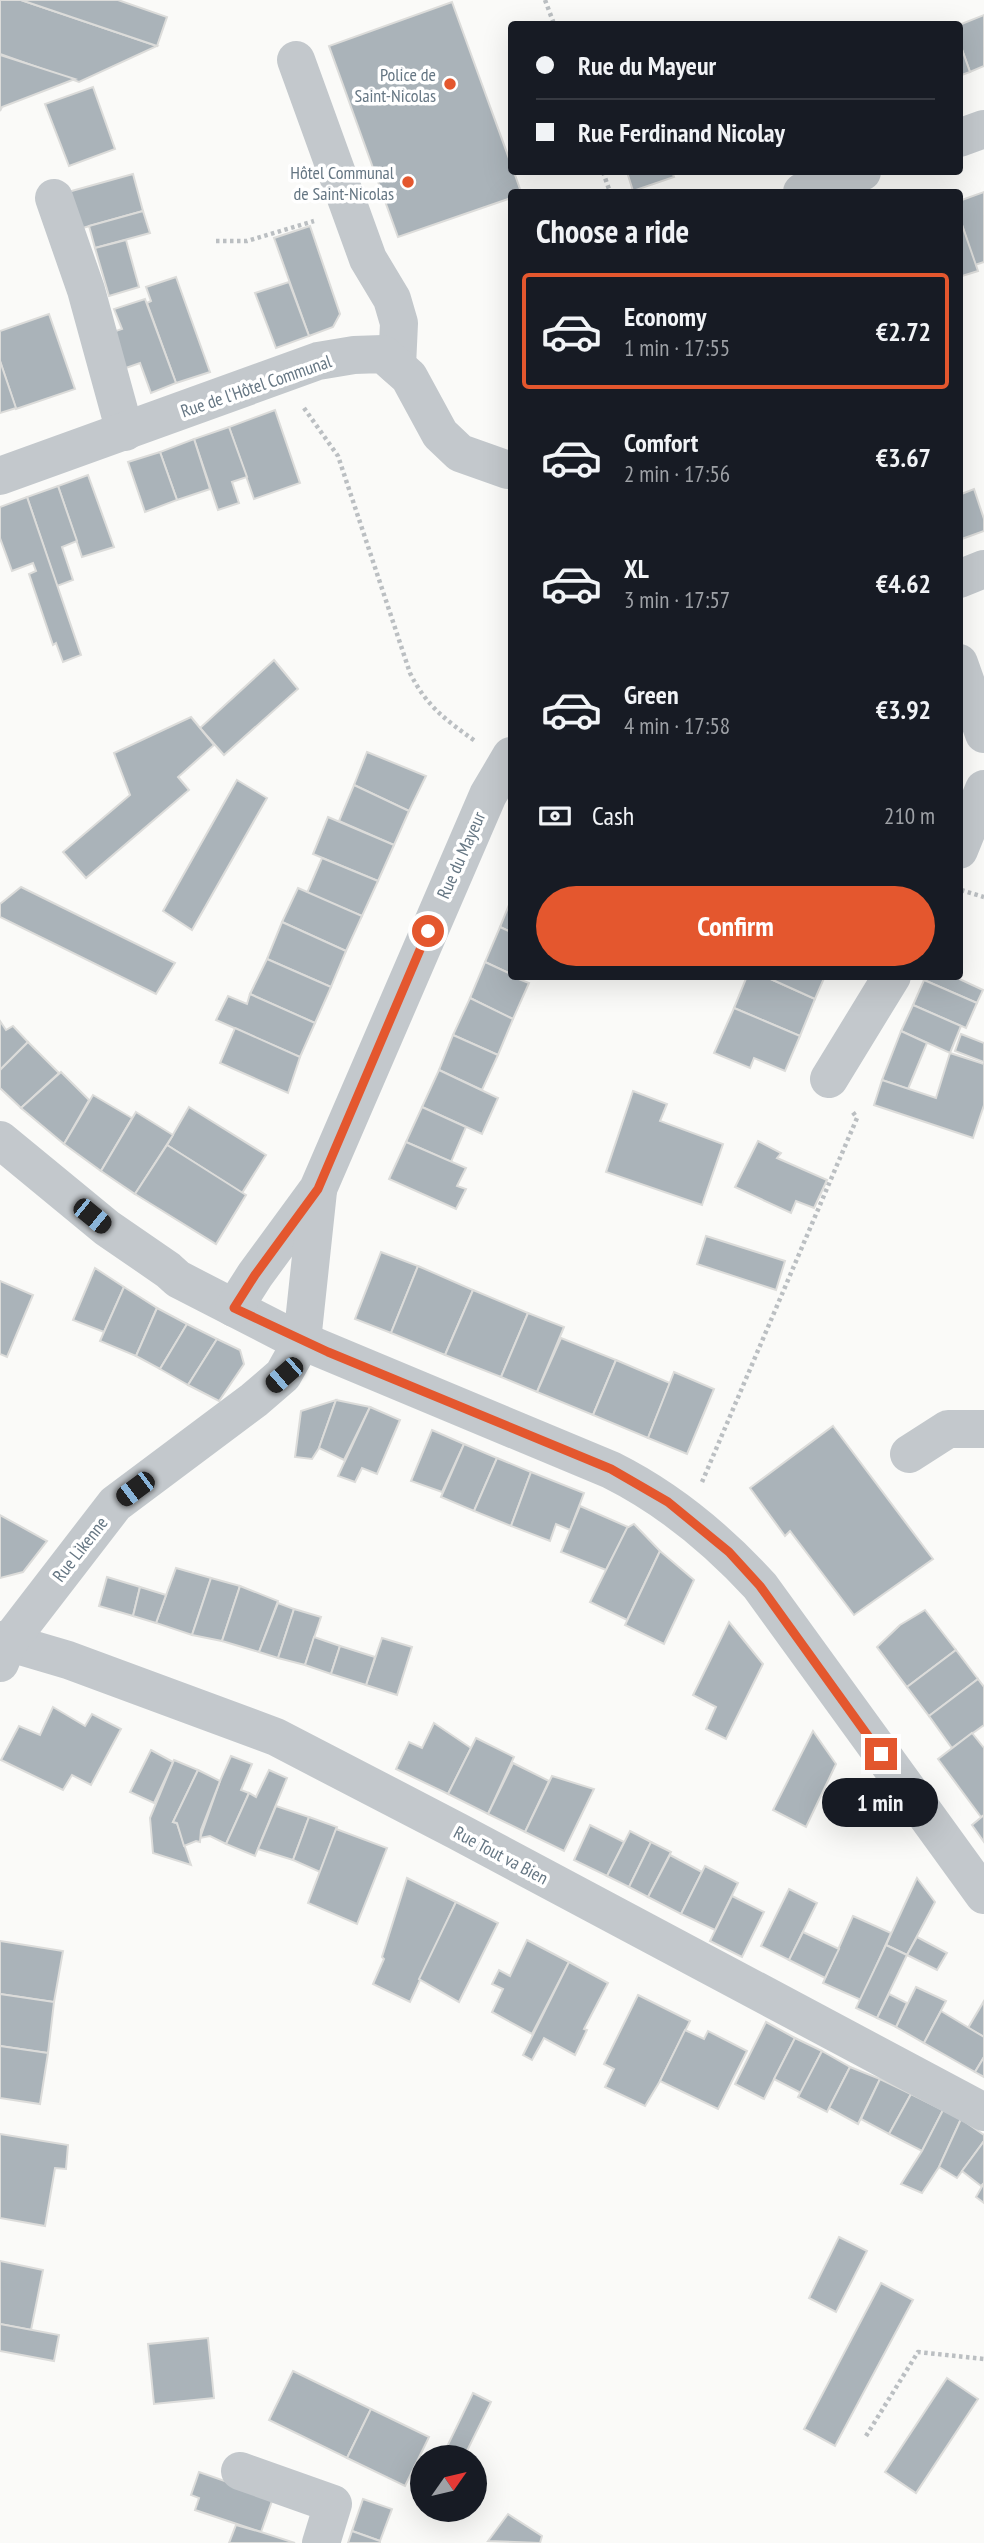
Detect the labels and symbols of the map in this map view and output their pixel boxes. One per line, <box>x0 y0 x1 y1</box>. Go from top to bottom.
place label: Police de Saint-Nicolas <box>355 63 436 107</box>
marker: Police de Saint-Nicolas <box>442 76 458 92</box>
place label: Hôtel Communal de Saint-Nicolas <box>290 161 395 205</box>
marker: Hôtel Communal de Saint-Nicolas <box>400 174 416 190</box>
street label: Rue de l'Hôtel Communal <box>178 349 335 423</box>
street label: Rue du Mayeur <box>432 808 490 902</box>
route start <box>412 915 444 947</box>
car <box>70 1195 115 1237</box>
car <box>262 1353 307 1397</box>
car <box>112 1468 159 1510</box>
street label: Rue Likenne <box>47 1512 113 1586</box>
route end <box>865 1738 897 1770</box>
callout: 1 min <box>823 1778 939 1828</box>
street label: Rue Tout va Bien <box>450 1821 552 1889</box>
north arrow <box>410 2445 486 2522</box>

